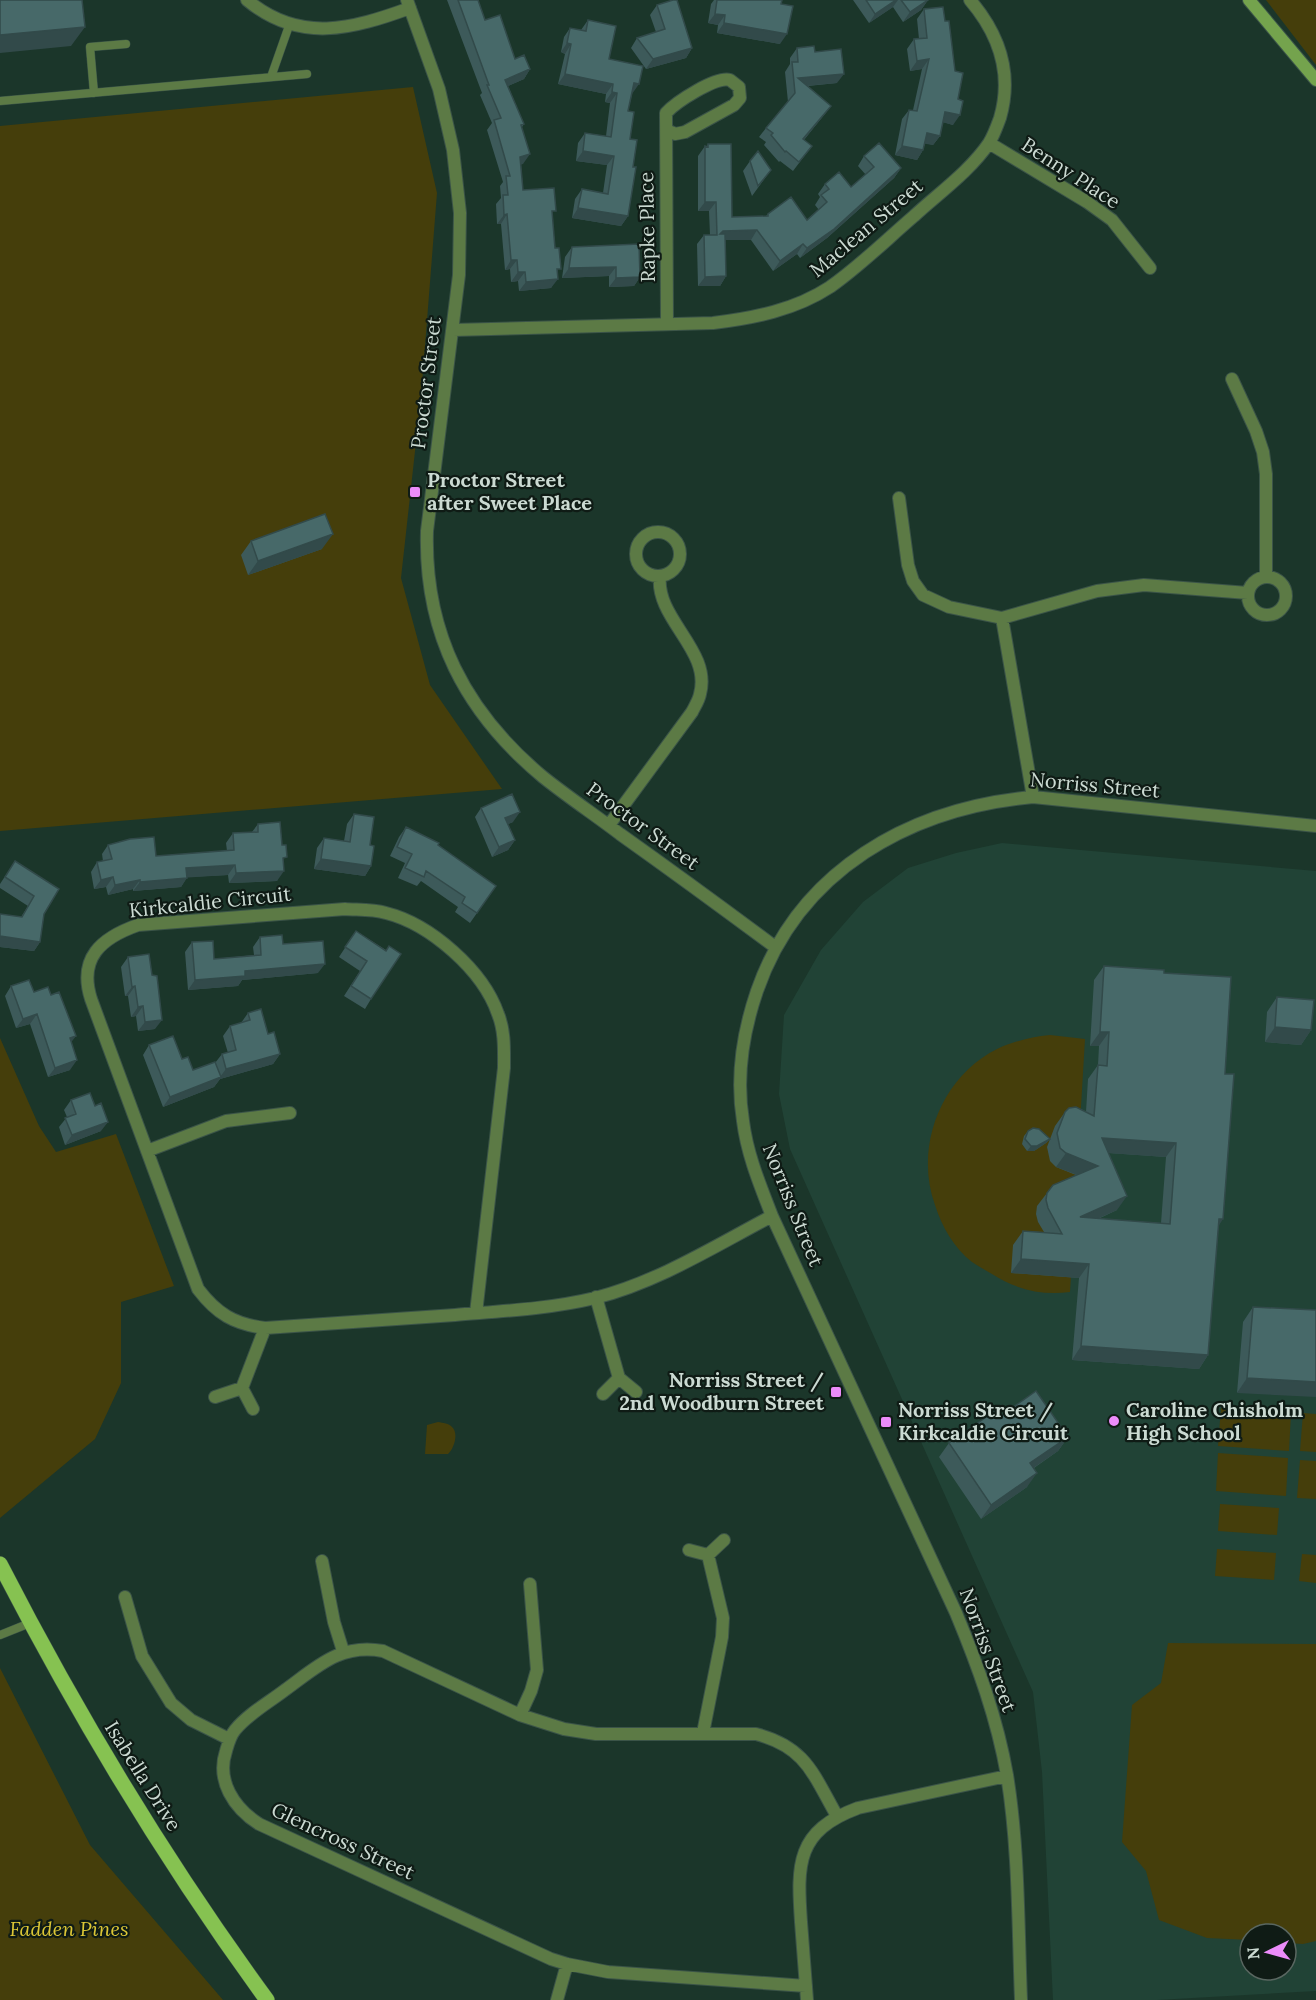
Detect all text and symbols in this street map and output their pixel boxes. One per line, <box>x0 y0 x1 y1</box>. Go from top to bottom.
street label: Benny Place <box>1017 131 1125 214</box>
street label: Rapke Place <box>633 171 660 283</box>
street label: Maclean Street <box>804 173 928 282</box>
street label: Proctor Street <box>405 315 446 450</box>
place label: Proctor Street after Sweet Place <box>427 467 592 515</box>
marker: Proctor Street after Sweet Place <box>408 485 422 499</box>
street label: Norriss Street <box>1029 766 1161 803</box>
street label: Proctor Street <box>582 776 705 875</box>
street label: Kirkcaldie Circuit <box>128 881 293 922</box>
street label: Norriss Street <box>757 1140 830 1270</box>
place label: Norriss Street / 2nd Woodburn Street <box>619 1367 825 1415</box>
marker: Norriss Street / 2nd Woodburn Street <box>829 1385 843 1399</box>
place label: Norriss Street / Kirkcaldie Circuit <box>898 1397 1069 1445</box>
place label: Caroline Chisholm High School <box>1126 1397 1304 1445</box>
marker: Caroline Chisholm High School <box>1107 1414 1121 1428</box>
marker: Norriss Street / Kirkcaldie Circuit <box>879 1415 893 1429</box>
street label: Norriss Street <box>954 1584 1023 1715</box>
street label: Isabella Drive <box>100 1716 187 1836</box>
street label: Glencross Street <box>268 1796 419 1885</box>
park label: Fadden Pines <box>9 1916 129 1941</box>
north arrow <box>1238 1922 1298 1982</box>
text: N <box>1243 1946 1264 1960</box>

